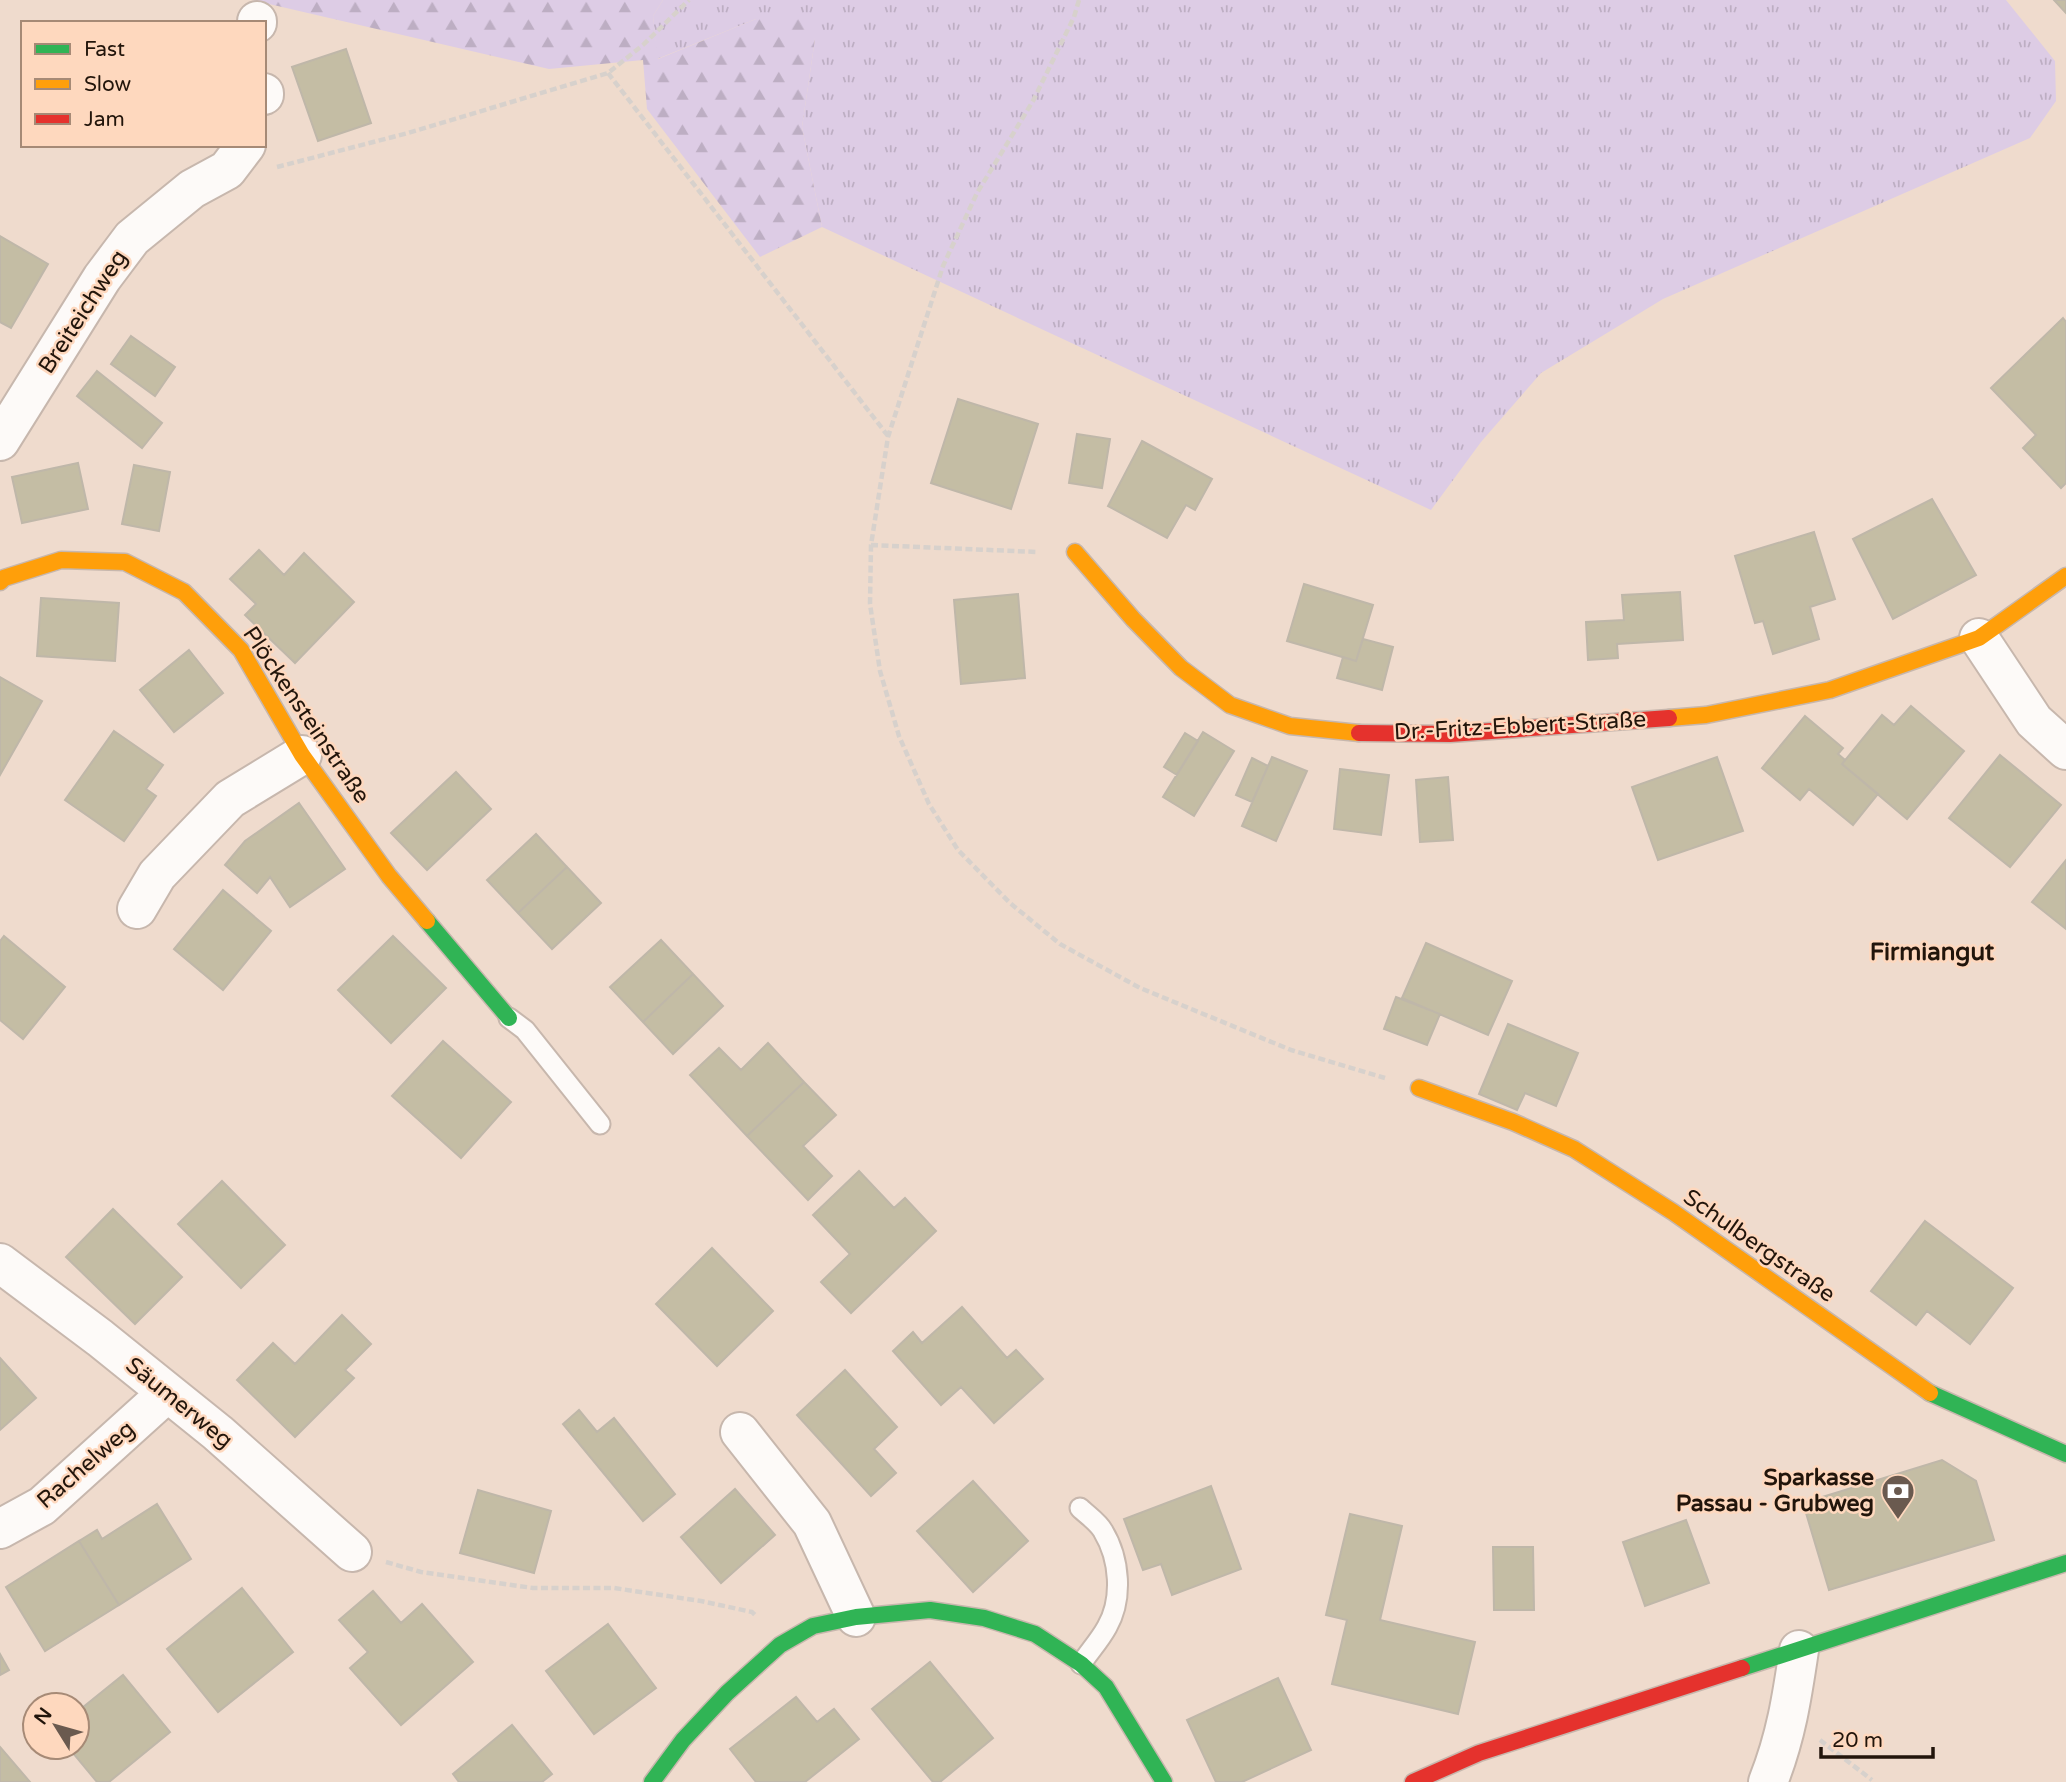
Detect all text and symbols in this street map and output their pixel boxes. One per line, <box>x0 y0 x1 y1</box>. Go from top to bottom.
legend <box>21 21 266 147</box>
text: Fast <box>84 37 125 62</box>
text: Slow <box>84 72 132 97</box>
text: Jam <box>84 107 125 132</box>
street label: Breiteichweg <box>33 245 133 379</box>
street label: Plöckensteinstraße <box>236 621 376 809</box>
street label: Dr.-Fritz-Ebbert-Straße <box>1393 705 1647 747</box>
district label: Firmiangut <box>1870 938 1995 967</box>
street label: Schulbergstraße <box>1678 1183 1840 1309</box>
street label: Säumerweg <box>120 1351 238 1455</box>
street label: Rachelweg <box>32 1415 140 1515</box>
place label: Sparkasse Passau - Grubweg <box>1676 1464 1874 1518</box>
bank icon: Sparkasse Passau - Grubweg <box>1879 1472 1917 1521</box>
north arrow <box>21 1691 91 1761</box>
text: N <box>30 1704 57 1729</box>
scale bar <box>1821 1716 1933 1760</box>
text: 20 m <box>1832 1728 1883 1753</box>

